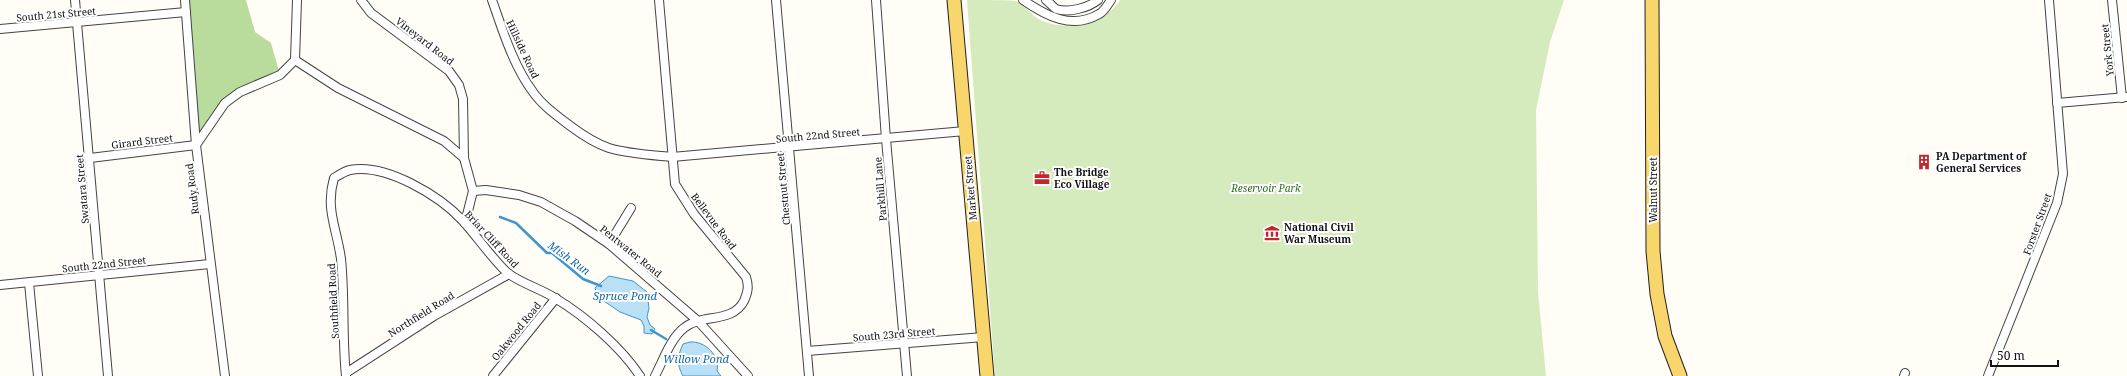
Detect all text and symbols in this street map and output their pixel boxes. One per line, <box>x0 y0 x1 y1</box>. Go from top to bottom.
street label: South 21st Street <box>16 4 97 24</box>
street label: Vineyard Road <box>393 14 457 68</box>
street label: Hillside Road <box>503 17 543 81</box>
street label: York Street <box>2097 23 2117 78</box>
street label: South 22nd Street <box>775 124 861 146</box>
street label: Girard Street <box>110 130 174 152</box>
place label: PA Department of General Services <box>1936 149 2027 175</box>
street label: Chestnut Street <box>773 152 793 226</box>
street label: Swatara Street <box>72 153 92 224</box>
building icon: PA Department of General Services <box>1915 153 1933 171</box>
street label: Market Street <box>960 155 980 221</box>
street label: Parkhill Lane <box>870 156 890 222</box>
street label: Walnut Street <box>1646 157 1660 223</box>
street label: Rudy Road <box>182 163 202 215</box>
place label: The Bridge Eco Village <box>1054 165 1110 191</box>
office icon: The Bridge Eco Village <box>1033 169 1051 187</box>
park label: Reservoir Park <box>1230 181 1301 195</box>
street label: Bellevue Road <box>688 190 740 252</box>
street label: Forster Street <box>2019 191 2055 257</box>
street label: Briar Cliff Road <box>462 207 522 271</box>
place label: National Civil War Museum <box>1284 220 1354 246</box>
street label: Pentwater Road <box>597 222 665 280</box>
museum icon: National Civil War Museum <box>1263 224 1281 242</box>
water label: Mish Run <box>544 237 594 278</box>
street label: South 22nd Street <box>61 253 147 275</box>
street label: Southfield Road <box>324 263 342 339</box>
street label: Northfield Road <box>385 288 457 340</box>
water label: Spruce Pond <box>593 288 658 303</box>
street label: Oakwood Road <box>488 299 544 363</box>
street label: South 23rd Street <box>852 323 936 345</box>
scale bar <box>1991 342 2058 368</box>
text: 50 m <box>1997 347 2025 364</box>
water label: Willow Pond <box>663 351 730 366</box>

